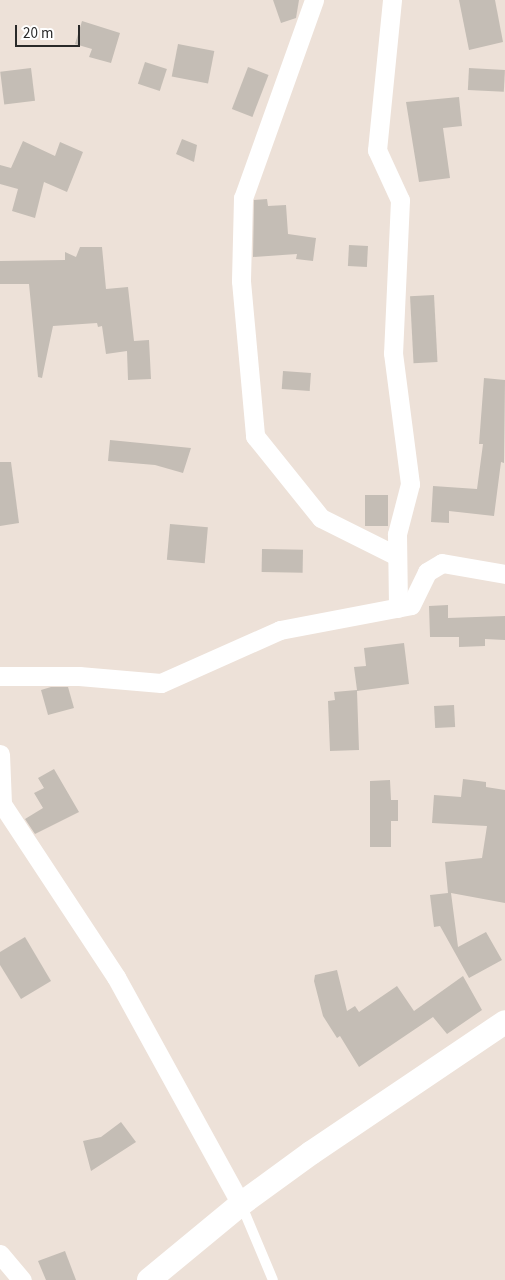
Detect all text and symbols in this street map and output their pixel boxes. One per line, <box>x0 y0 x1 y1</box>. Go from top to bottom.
scale bar <box>18 15 82 47</box>
text: 20 m <box>23 23 53 44</box>

